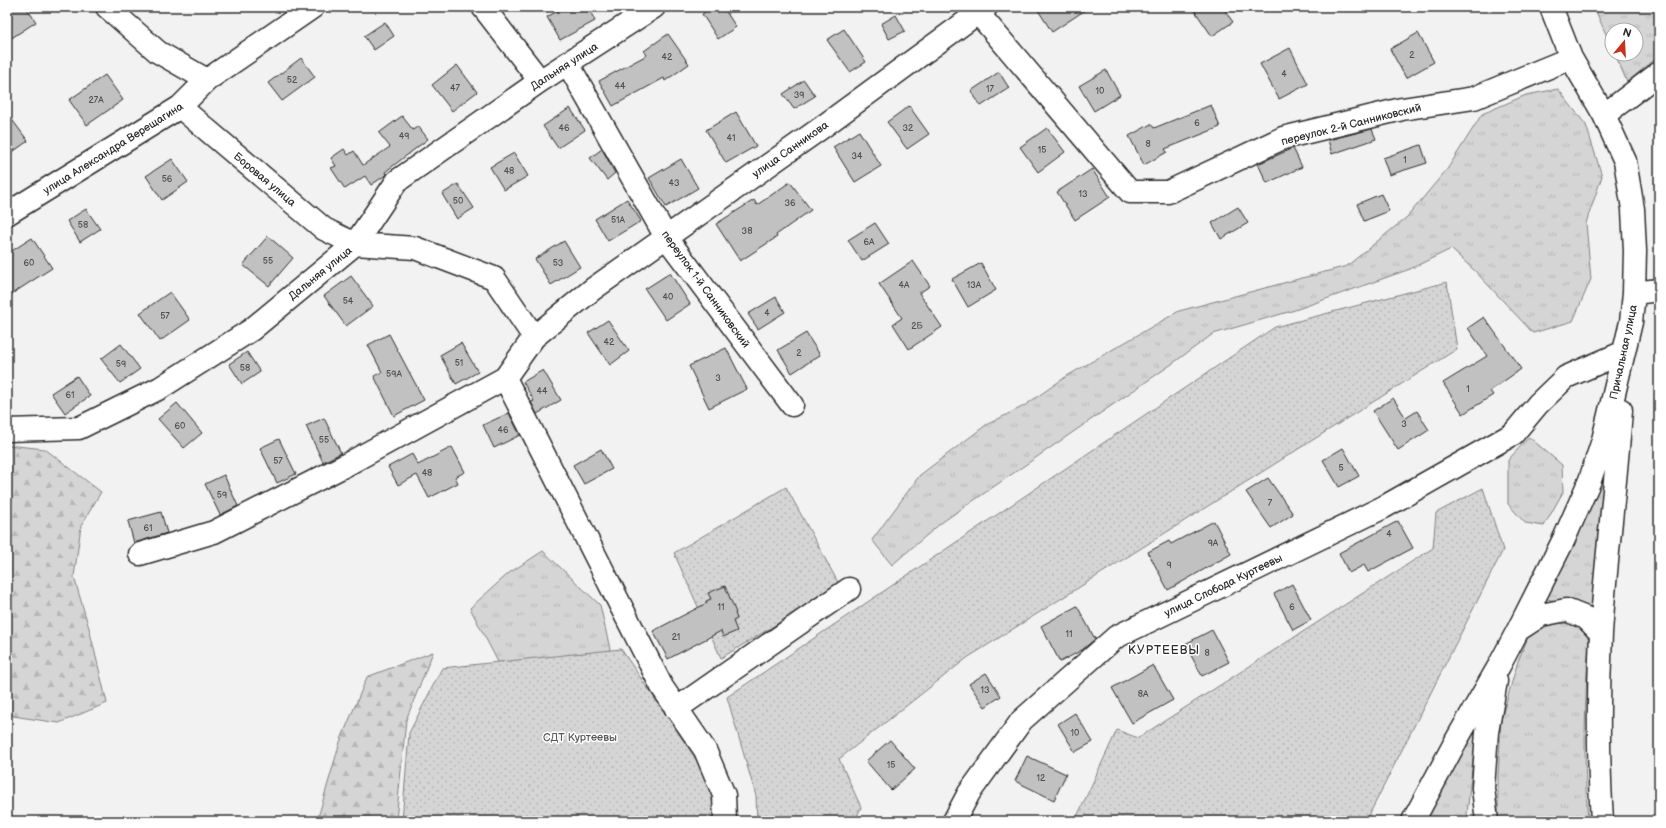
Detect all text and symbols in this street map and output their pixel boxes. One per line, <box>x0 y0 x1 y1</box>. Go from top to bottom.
north arrow <box>1604 22 1644 62</box>
text: N <box>1621 26 1633 40</box>
street label: Дальняя улица <box>528 40 601 93</box>
house number: 2 <box>1409 50 1415 61</box>
house number: 42 <box>662 52 673 63</box>
house number: 4 <box>1281 69 1287 80</box>
house number: 52 <box>287 75 298 86</box>
house number: 44 <box>615 81 626 92</box>
house number: 47 <box>450 83 461 94</box>
house number: 17 <box>986 84 995 95</box>
house number: 10 <box>1096 86 1104 97</box>
house number: 39 <box>794 90 804 101</box>
house number: 27А <box>88 95 104 106</box>
street label: улица Александра Верещагина <box>41 100 186 197</box>
street label: переулок 2-й Санниковский <box>1280 101 1422 148</box>
street label: улица Санникова <box>750 118 831 180</box>
house number: 6 <box>1194 118 1200 129</box>
house number: 46 <box>559 123 570 134</box>
house number: 32 <box>903 123 914 134</box>
house number: 49 <box>399 131 409 142</box>
house number: 41 <box>727 133 735 144</box>
house number: 8 <box>1145 139 1151 150</box>
house number: 15 <box>1038 145 1046 156</box>
street label: Боровая улица <box>231 150 299 209</box>
house number: 34 <box>851 151 863 162</box>
house number: 1 <box>1403 155 1407 166</box>
house number: 48 <box>504 166 514 177</box>
house number: 56 <box>162 174 173 185</box>
house number: 43 <box>668 178 680 189</box>
house number: 13 <box>1078 189 1088 200</box>
house number: 50 <box>453 196 463 207</box>
house number: 36 <box>784 198 796 209</box>
house number: 51А <box>611 215 626 226</box>
house number: 58 <box>78 220 88 231</box>
house number: 38 <box>742 226 752 237</box>
street label: переулок 1-й Санниковский <box>659 228 752 350</box>
house number: 6А <box>864 237 875 248</box>
street label: Дальняя улица <box>286 244 355 303</box>
house number: 55 <box>263 256 273 267</box>
house number: 60 <box>24 258 34 269</box>
house number: 53 <box>553 258 564 269</box>
house number: 4А <box>899 280 910 291</box>
house number: 13А <box>967 280 982 291</box>
house number: 40 <box>663 292 673 303</box>
house number: 54 <box>343 296 354 307</box>
street label: Причальная улица <box>1607 303 1640 401</box>
house number: 4 <box>764 308 770 319</box>
house number: 57 <box>160 311 170 322</box>
house number: 2Б <box>911 321 924 332</box>
house number: 42 <box>604 337 615 348</box>
house number: 2 <box>796 348 802 359</box>
house number: 51 <box>455 358 463 369</box>
house number: 59 <box>116 359 126 370</box>
house number: 58 <box>240 363 250 374</box>
house number: 59А <box>386 369 402 380</box>
house number: 3 <box>715 373 721 384</box>
house number: 1 <box>1466 384 1470 395</box>
house number: 44 <box>537 386 548 397</box>
house number: 61 <box>66 390 74 401</box>
house number: 3 <box>1401 419 1407 430</box>
house number: 60 <box>175 421 185 432</box>
house number: 46 <box>498 425 509 436</box>
house number: 55 <box>319 435 329 446</box>
house number: 57 <box>273 456 283 467</box>
house number: 5 <box>1338 463 1344 474</box>
house number: 48 <box>422 468 432 479</box>
house number: 59 <box>217 490 227 501</box>
house number: 7 <box>1268 498 1273 509</box>
house number: 61 <box>144 523 152 534</box>
house number: 4 <box>1386 529 1392 540</box>
house number: 9А <box>1208 538 1219 549</box>
street label: улица Слобода Куртеевы <box>1162 551 1284 620</box>
house number: 9 <box>1166 560 1172 571</box>
house number: 11 <box>718 602 724 613</box>
house number: 6 <box>1289 602 1295 613</box>
house number: 11 <box>1066 629 1072 640</box>
house number: 21 <box>672 632 680 643</box>
district label: КУРТЕЕВЫ <box>1128 643 1200 658</box>
house number: 8 <box>1204 648 1210 659</box>
house number: 13 <box>980 685 990 696</box>
house number: 8А <box>1138 689 1149 700</box>
house number: 10 <box>1071 728 1079 739</box>
park label: СДТ Куртеевы <box>543 731 617 744</box>
house number: 15 <box>887 760 895 771</box>
house number: 12 <box>1037 773 1046 784</box>

